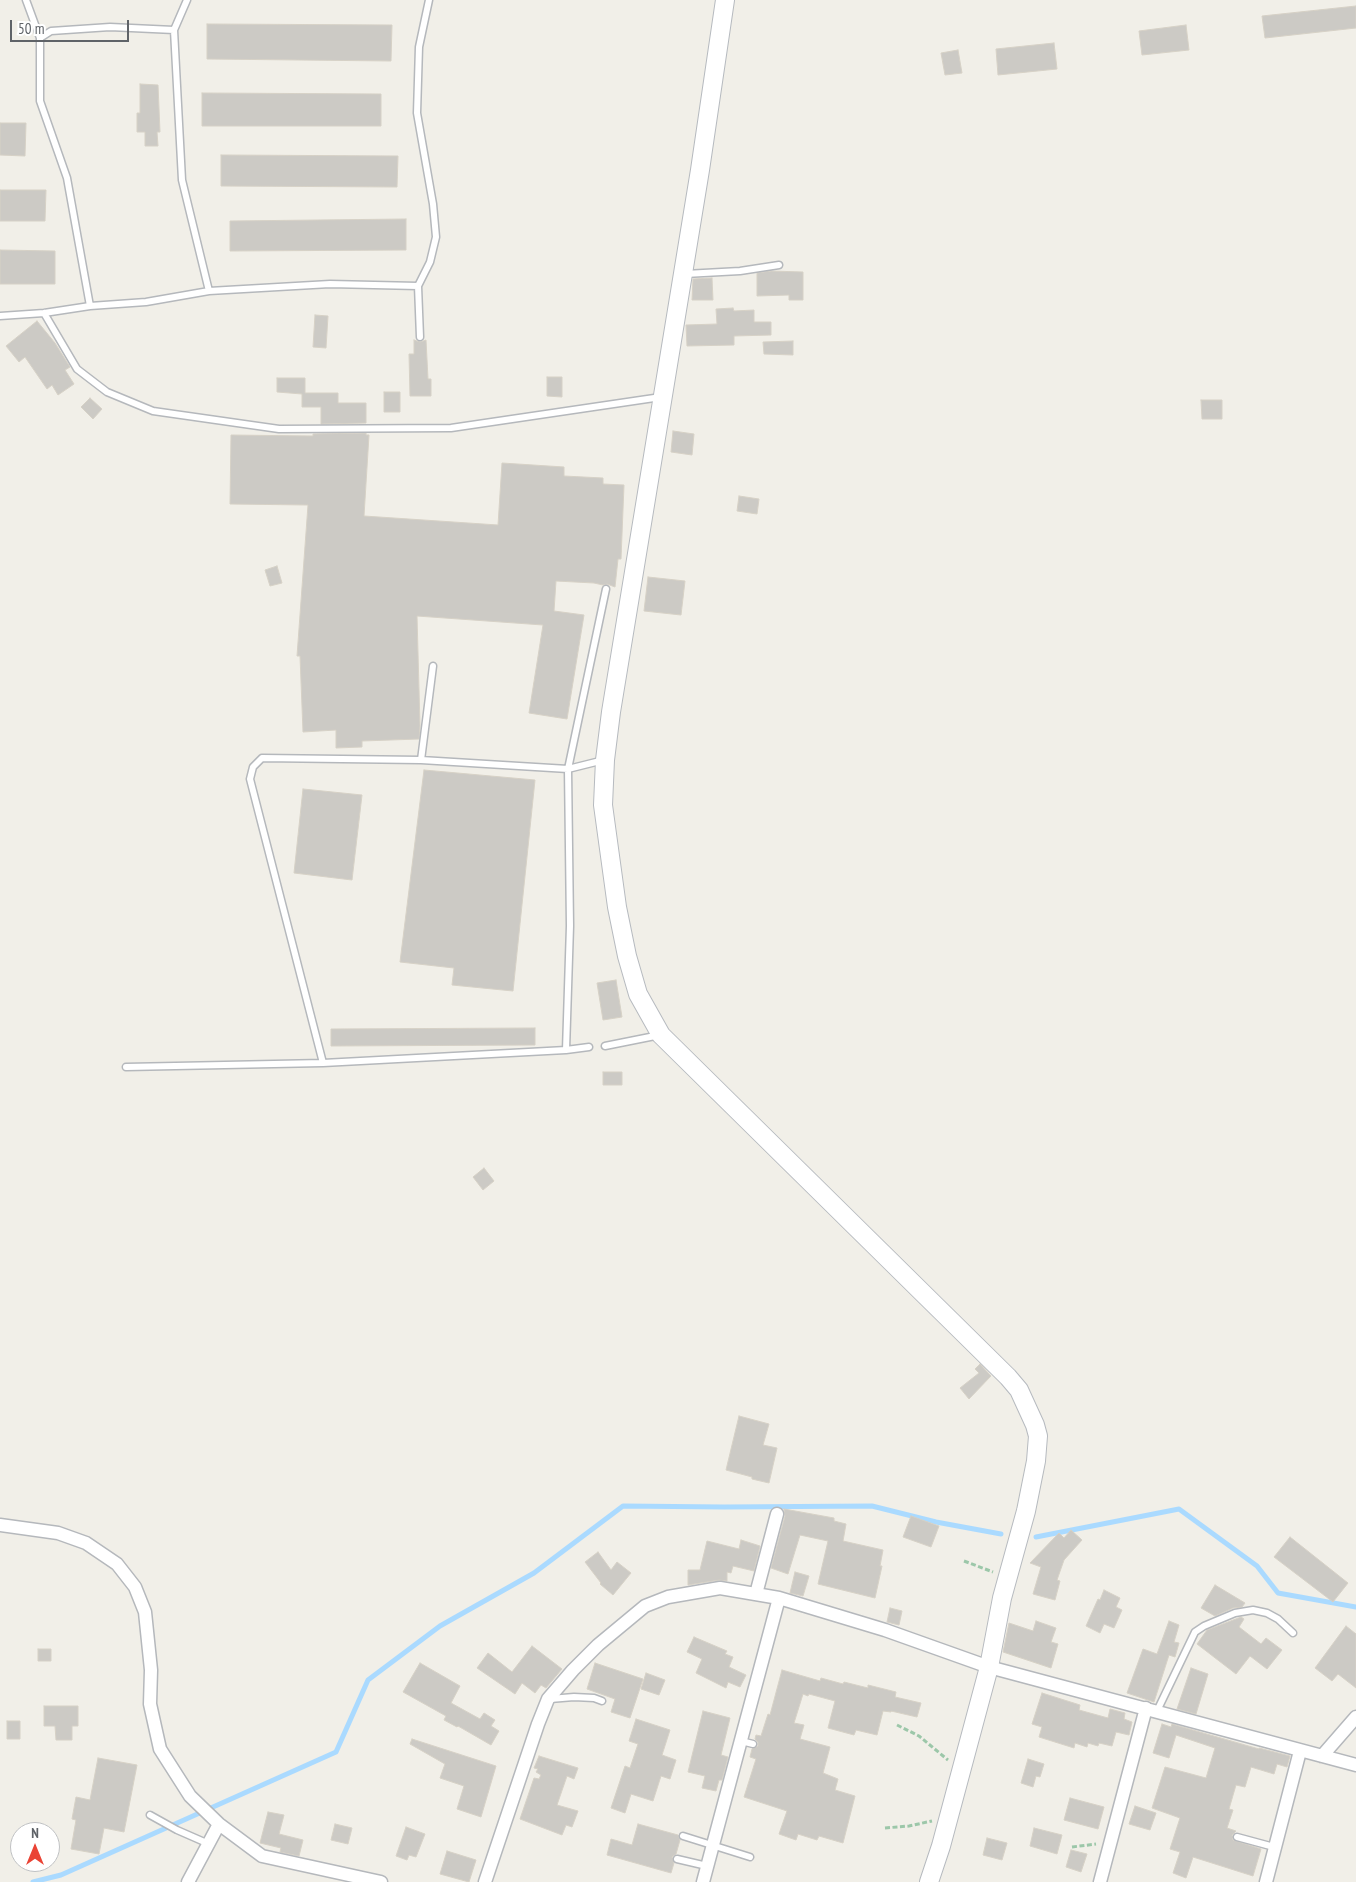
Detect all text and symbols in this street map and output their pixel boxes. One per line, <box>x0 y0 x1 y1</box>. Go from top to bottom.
scale bar <box>12 10 131 42</box>
text: 50 m <box>18 19 44 38</box>
north arrow <box>10 1822 60 1872</box>
text: N <box>31 1824 39 1842</box>

